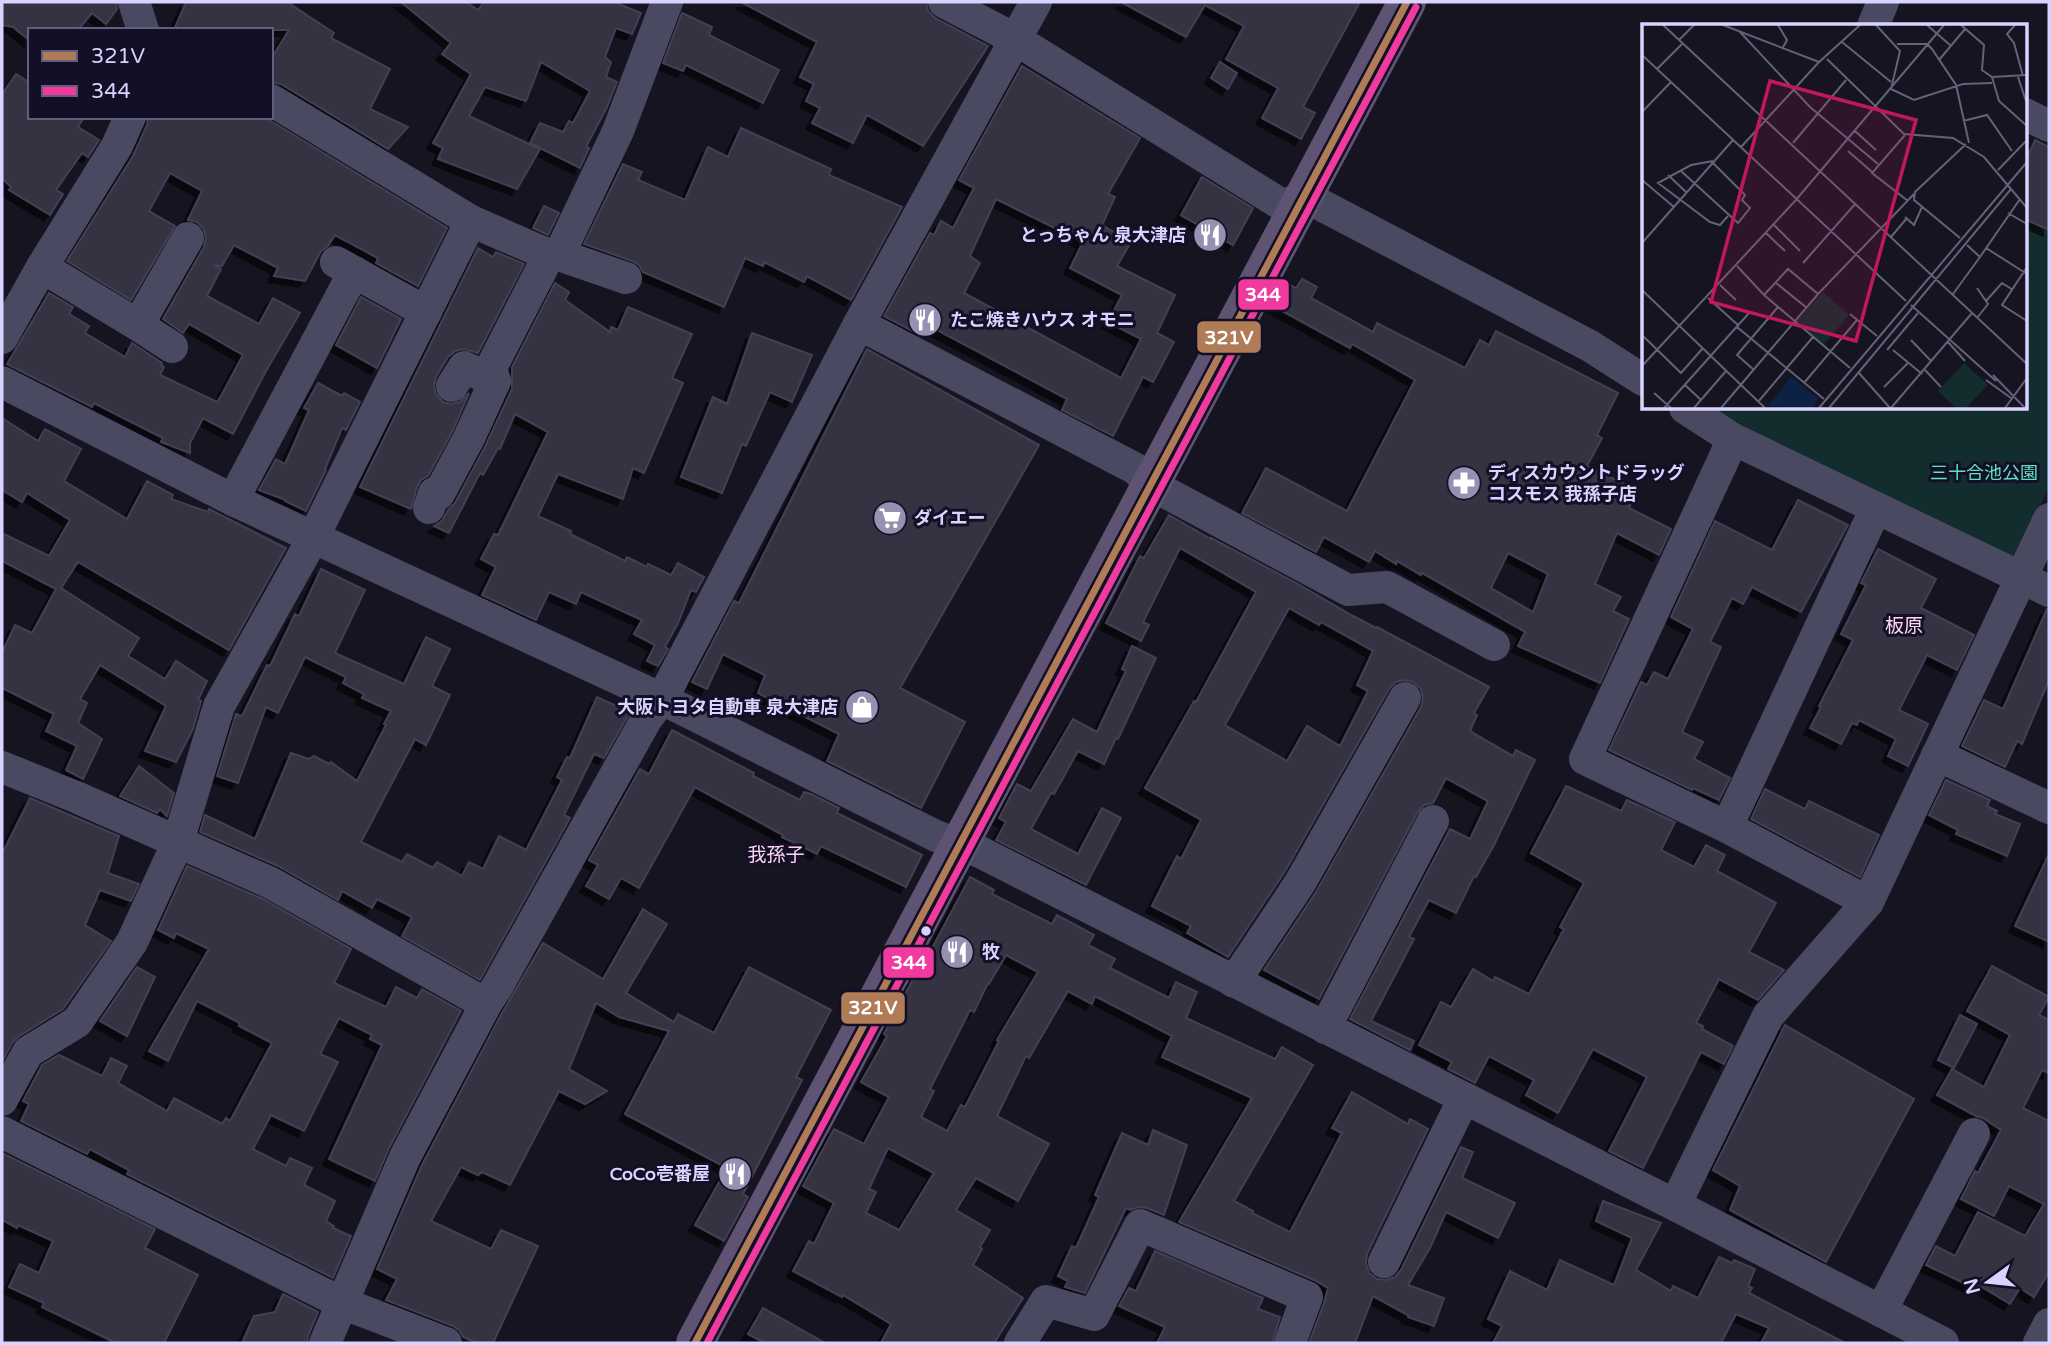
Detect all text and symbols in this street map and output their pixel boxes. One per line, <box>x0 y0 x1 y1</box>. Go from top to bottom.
inset map <box>1642 24 2026 410</box>
legend <box>28 28 273 119</box>
text: 321V <box>91 44 146 69</box>
text: 344 <box>91 79 131 104</box>
restaurant icon: とっちゃん 泉大津店 <box>1191 216 1229 254</box>
place label: とっちゃん 泉大津店 <box>1020 224 1186 246</box>
line badge: 344 <box>1237 278 1290 311</box>
text: 344 <box>1245 284 1281 306</box>
restaurant icon: たこ焼きハウス オモニ <box>906 301 944 339</box>
place label: たこ焼きハウス オモニ <box>950 309 1135 331</box>
line badge: 321V <box>1196 320 1262 354</box>
text: 321V <box>1205 327 1254 349</box>
place label: ディスカウントドラッグ コスモス 我孫子店 <box>1488 462 1685 505</box>
park label: 三十合池公園 <box>1930 462 2038 484</box>
pharmacy icon: ディスカウントドラッグ コスモス 我孫子店 <box>1445 464 1483 502</box>
supermarket icon: ダイエー <box>871 499 909 537</box>
place label: ダイエー <box>914 507 986 529</box>
district label: 板原 <box>1885 615 1923 637</box>
shop icon: 大阪トヨタ自動車 泉大津店 <box>843 688 881 726</box>
place label: 大阪トヨタ自動車 泉大津店 <box>617 696 838 718</box>
district label: 我孫子 <box>747 844 805 866</box>
unlabelled marker <box>919 924 933 938</box>
restaurant icon: 牧 <box>938 933 976 971</box>
place label: 牧 <box>982 941 1000 963</box>
line badge: 344 <box>882 946 935 979</box>
text: 344 <box>891 952 927 974</box>
line badge: 321V <box>840 991 906 1025</box>
text: 321V <box>849 997 898 1019</box>
restaurant icon: CoCo壱番屋 <box>716 1155 754 1193</box>
place label: CoCo壱番屋 <box>610 1163 710 1185</box>
north arrow <box>1953 1247 2023 1317</box>
text: N <box>1960 1276 1985 1296</box>

